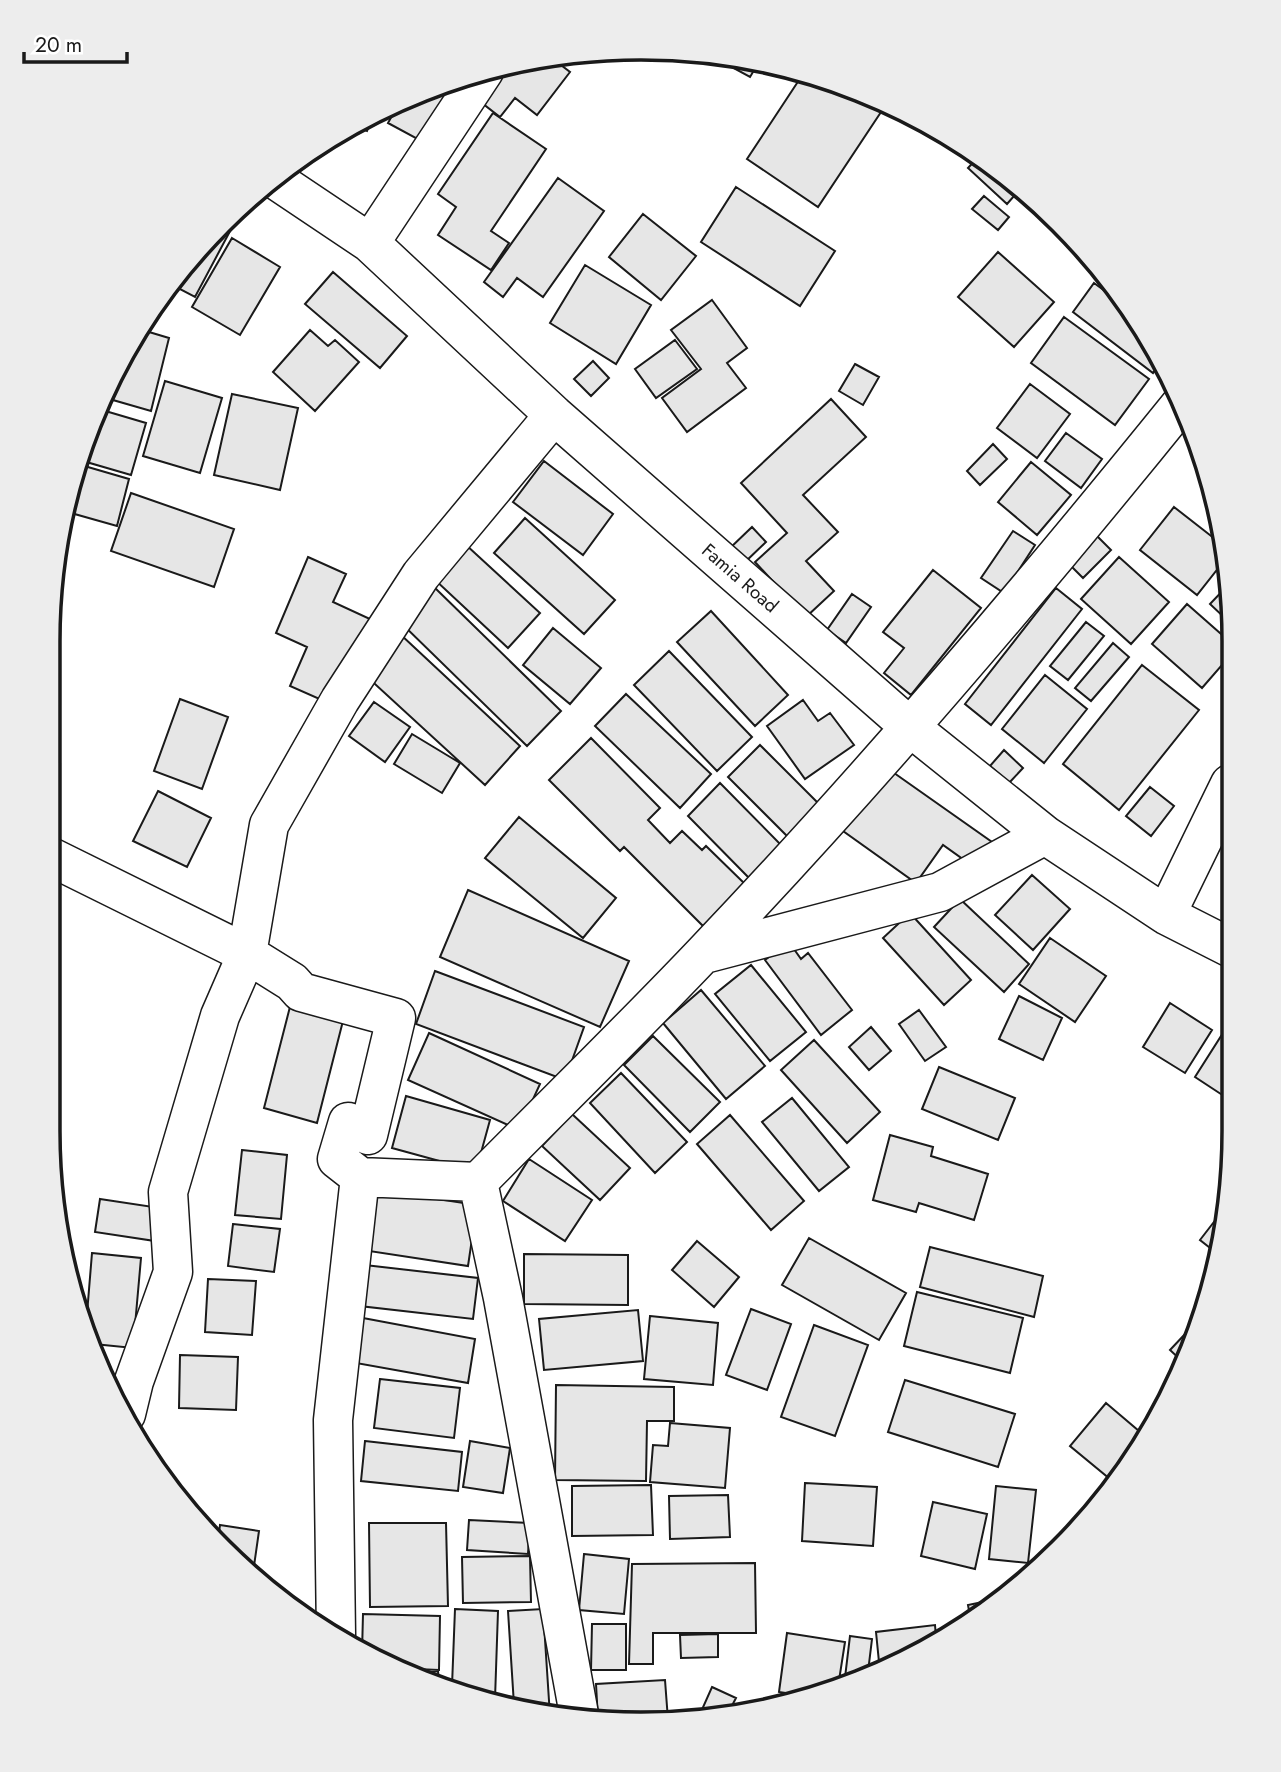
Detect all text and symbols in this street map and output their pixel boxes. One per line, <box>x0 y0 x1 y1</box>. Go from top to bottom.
scale bar <box>24 21 128 65</box>
text: 20 m <box>35 30 82 60</box>
street label: Famia Road <box>696 537 784 619</box>

